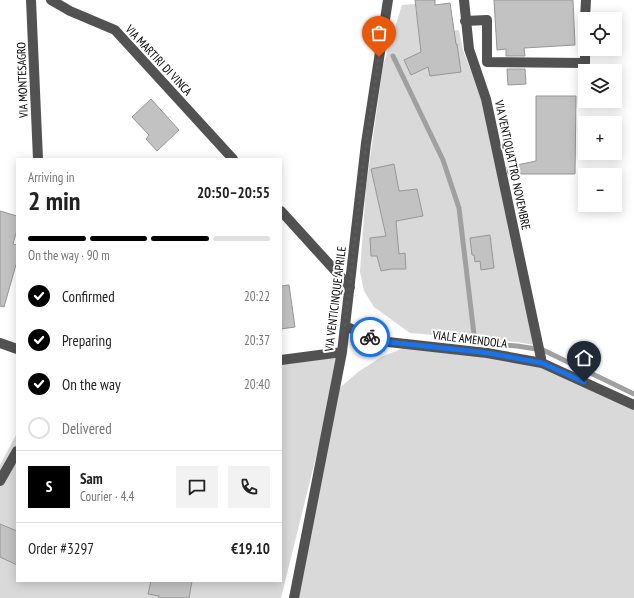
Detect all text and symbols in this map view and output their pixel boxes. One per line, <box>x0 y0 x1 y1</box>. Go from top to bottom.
map controls <box>578 12 622 212</box>
button: locate <box>578 12 622 56</box>
pin <box>362 16 396 57</box>
street label: VIA MARTIRI DI VINCA <box>122 21 196 99</box>
icon: bag <box>368 22 390 44</box>
street label: VIA MONTESAGRO <box>13 41 31 119</box>
button: layers <box>578 64 622 108</box>
street label: VIA VENTIQUATTRO NOVEMBRE <box>492 98 534 231</box>
button: + <box>578 116 622 160</box>
button: − <box>578 168 622 212</box>
text: Arriving in <box>28 169 75 186</box>
text: 20:50–20:55 <box>197 183 270 202</box>
text: 2 min <box>28 184 81 217</box>
street label: VIA VENTICINQUE APRILE <box>321 246 349 353</box>
text: On the way · 90 m <box>28 247 110 264</box>
icon: check <box>28 285 50 307</box>
text: Confirmed <box>62 287 115 306</box>
text: 20:22 <box>244 288 270 305</box>
courier <box>350 317 390 357</box>
icon: bike <box>359 326 381 348</box>
street label: VIALE AMENDOLA <box>431 327 508 351</box>
icon: check <box>28 329 50 351</box>
text: Preparing <box>62 331 112 350</box>
text: 20:37 <box>244 332 270 349</box>
pin <box>567 341 601 382</box>
icon: home <box>573 347 595 369</box>
icon: check <box>28 373 50 395</box>
text: On the way <box>62 375 121 394</box>
text: 20:40 <box>244 376 270 393</box>
text: Delivered <box>62 419 112 438</box>
button: chat <box>176 466 218 508</box>
button: phone <box>228 466 270 508</box>
text: Sam <box>80 469 103 488</box>
text: S <box>46 477 52 496</box>
text: Courier · 4.4 <box>80 488 134 505</box>
text: Order #3297 <box>28 539 94 558</box>
text: €19.10 <box>231 539 270 558</box>

